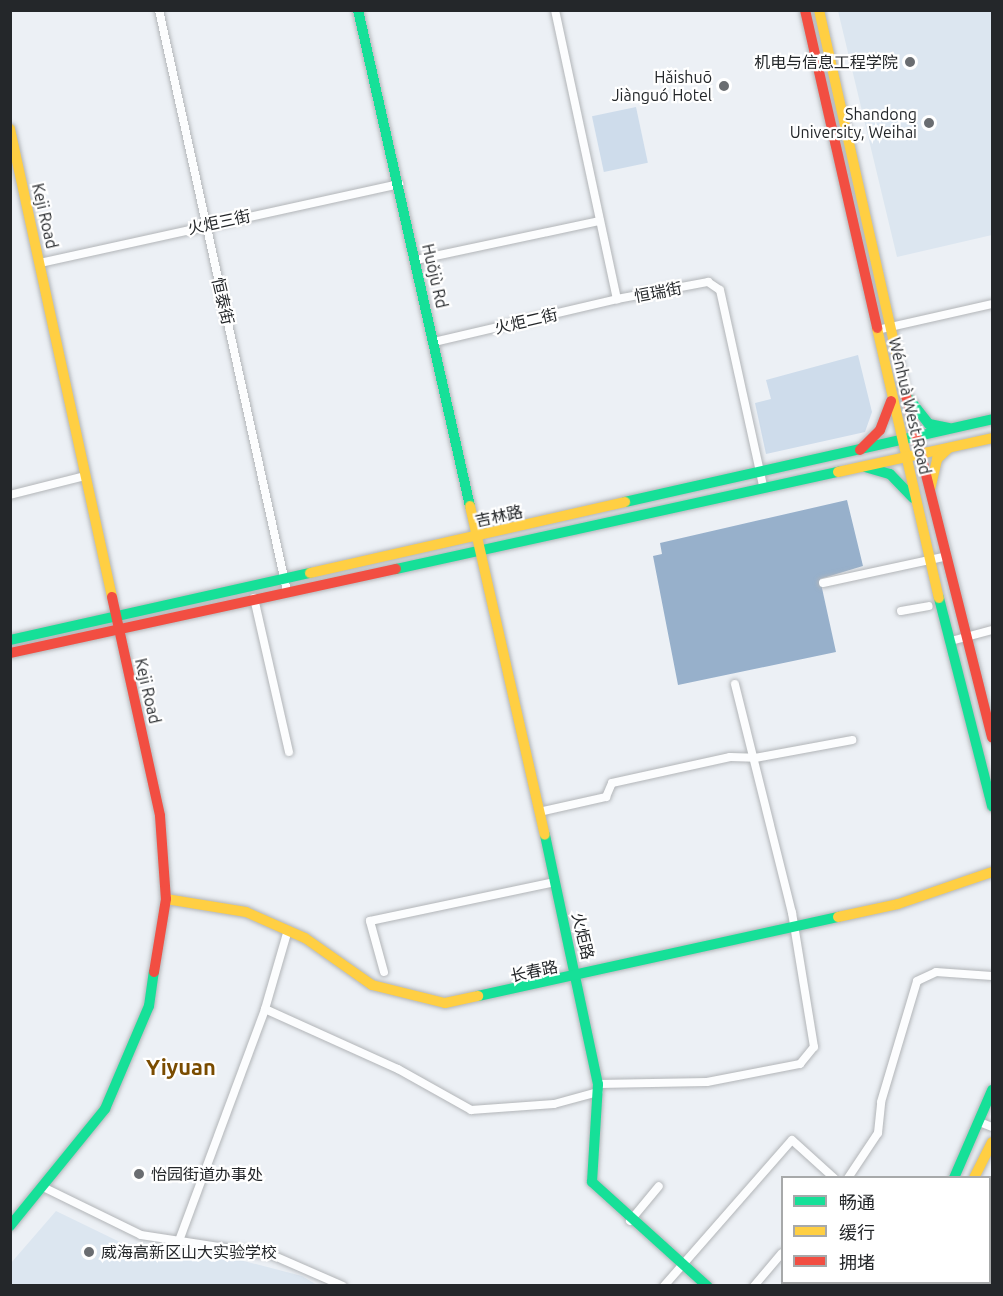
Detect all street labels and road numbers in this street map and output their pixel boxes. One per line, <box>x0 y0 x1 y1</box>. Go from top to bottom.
street label: Keji Road <box>28 181 62 251</box>
street label: 火炬三街 <box>186 206 252 238</box>
street label: Huǒjù Rd <box>418 242 452 310</box>
street label: 恒泰街 <box>208 275 238 327</box>
street label: 恒瑞街 <box>633 278 683 306</box>
street label: 火炬二街 <box>493 304 559 338</box>
street label: Wénhuà West Road <box>885 336 935 476</box>
street label: 吉林路 <box>474 502 524 530</box>
street label: Keji Road <box>131 656 165 726</box>
street label: 火炬路 <box>568 910 598 962</box>
street label: 长春路 <box>509 957 559 985</box>

